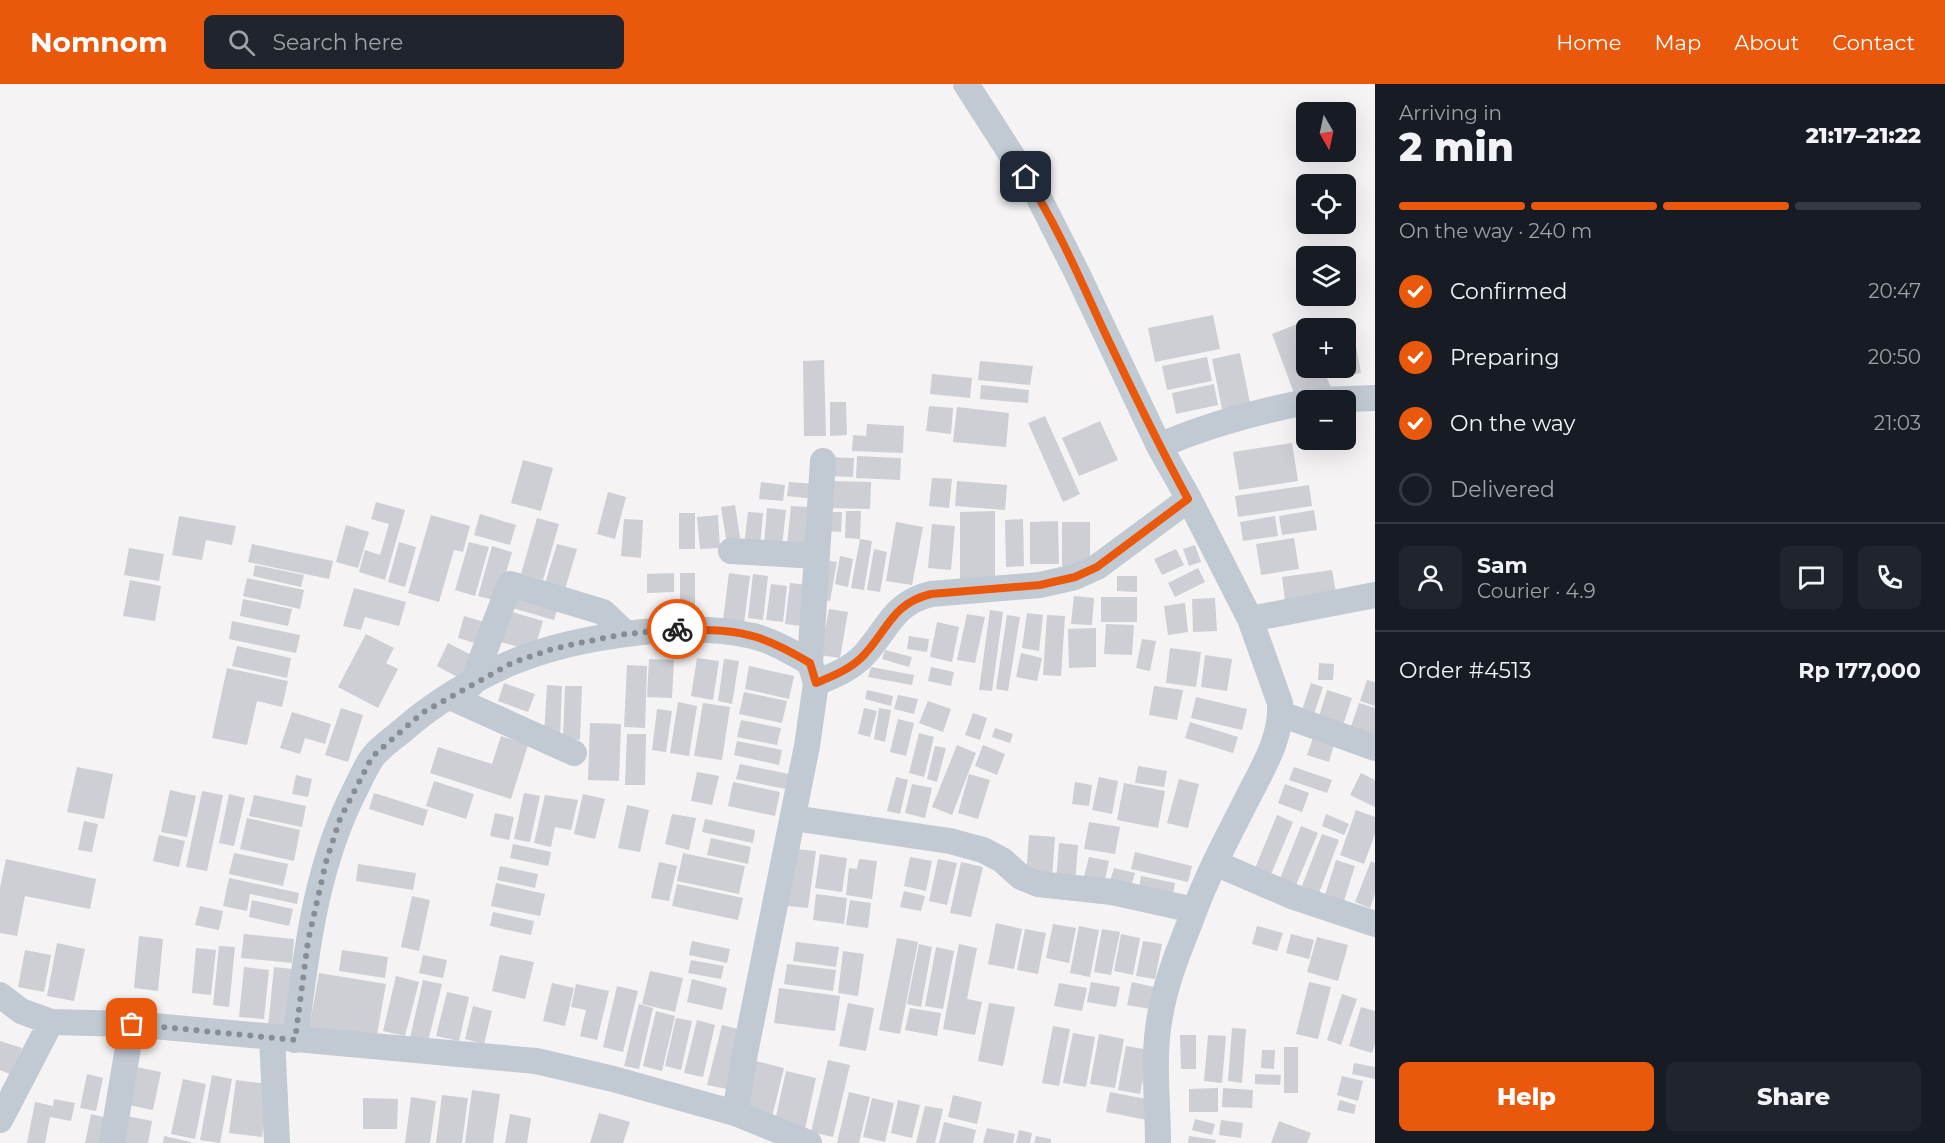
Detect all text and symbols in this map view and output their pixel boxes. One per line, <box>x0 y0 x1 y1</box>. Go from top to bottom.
search box <box>204 15 624 69</box>
text: Nomnom <box>30 25 168 59</box>
icon: search <box>225 26 258 59</box>
text: Search here <box>273 29 403 56</box>
text: Home <box>1556 30 1621 55</box>
text: Map <box>1654 30 1701 55</box>
text: About <box>1734 30 1799 55</box>
text: Contact <box>1832 30 1915 55</box>
text: Arriving in <box>1399 101 1502 125</box>
north arrow <box>1296 102 1356 162</box>
map controls <box>1296 102 1356 450</box>
text: 21:17–21:22 <box>1806 122 1921 149</box>
text: 2 min <box>1399 123 1514 171</box>
pin <box>1000 151 1051 202</box>
icon: home <box>1009 160 1042 193</box>
button: locate <box>1296 174 1356 234</box>
text: On the way · 240 m <box>1399 219 1592 243</box>
button: layers <box>1296 246 1356 306</box>
icon: check <box>1399 275 1432 308</box>
text: Confirmed <box>1450 278 1567 305</box>
text: 20:47 <box>1868 279 1921 303</box>
button: + <box>1296 318 1356 378</box>
icon: check <box>1399 341 1432 374</box>
text: Preparing <box>1450 344 1559 371</box>
text: 20:50 <box>1868 345 1921 369</box>
button: − <box>1296 390 1356 450</box>
icon: check <box>1399 407 1432 440</box>
text: On the way <box>1450 410 1575 437</box>
text: 21:03 <box>1874 411 1921 435</box>
text: Delivered <box>1450 476 1555 503</box>
button: person <box>1399 546 1462 609</box>
button: chat <box>1780 546 1843 609</box>
button: phone <box>1858 546 1921 609</box>
text: Sam <box>1477 552 1528 579</box>
text: Courier · 4.9 <box>1477 579 1596 603</box>
courier <box>647 599 707 659</box>
icon: bike <box>661 613 694 646</box>
text: Order #4513 <box>1399 657 1531 684</box>
text: Rp 177,000 <box>1798 657 1921 684</box>
pin <box>106 998 157 1049</box>
icon: bag <box>115 1007 148 1040</box>
button: Help <box>1399 1062 1654 1131</box>
button: Share <box>1666 1062 1921 1131</box>

